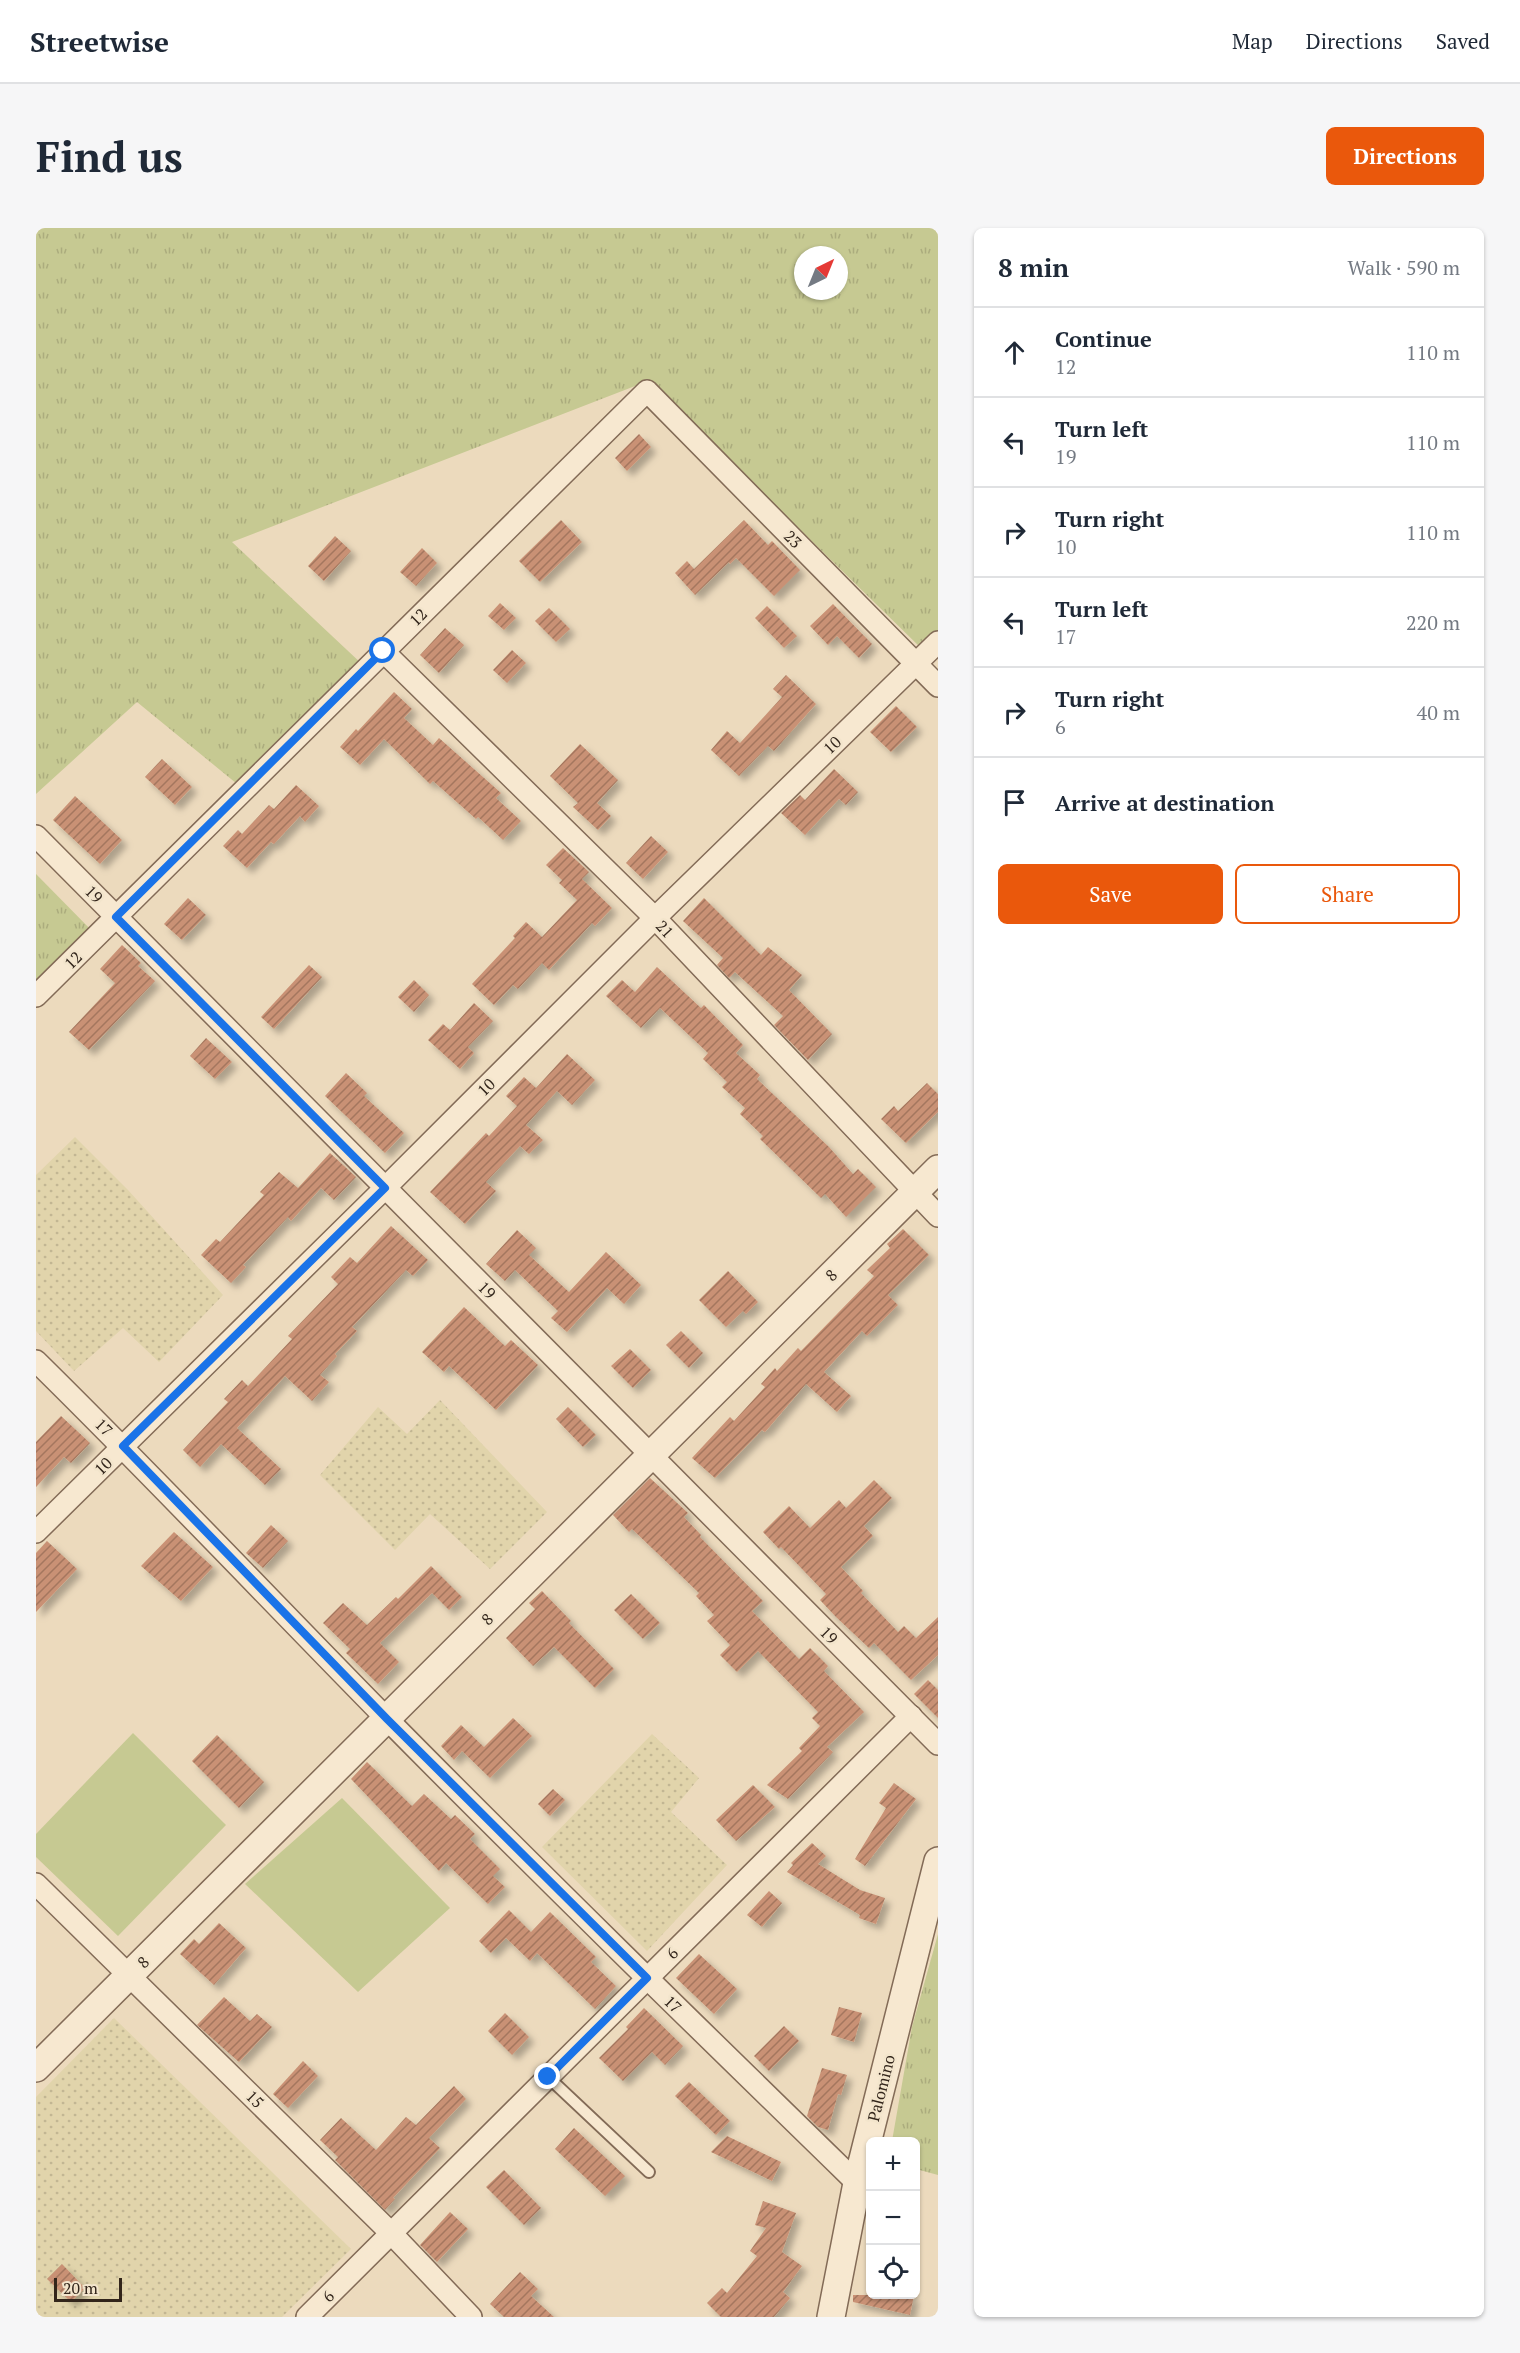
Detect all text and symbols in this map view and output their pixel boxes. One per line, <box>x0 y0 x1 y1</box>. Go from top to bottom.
text: Streetwise <box>30 23 169 60</box>
text: Map <box>1232 27 1273 55</box>
text: Directions <box>1306 27 1403 55</box>
text: Saved <box>1436 27 1490 55</box>
button: Directions <box>1326 127 1484 185</box>
text: Find us <box>36 128 183 184</box>
north arrow <box>794 246 848 300</box>
text: 8 min <box>998 250 1069 284</box>
text: Walk · 590 m <box>1348 254 1460 281</box>
text: Continue <box>1055 324 1152 353</box>
icon: ahead <box>998 336 1031 369</box>
text: 110 m <box>1406 339 1460 366</box>
text: 12 <box>1055 353 1076 380</box>
text: Turn left <box>1055 414 1148 443</box>
icon: left <box>998 426 1031 459</box>
text: 110 m <box>1406 429 1460 456</box>
text: 19 <box>1055 443 1076 470</box>
text: Turn right <box>1055 504 1164 533</box>
icon: right <box>998 516 1031 549</box>
text: 110 m <box>1406 519 1460 546</box>
street label: 23 <box>779 525 807 553</box>
text: 10 <box>1055 533 1076 560</box>
text: Turn left <box>1055 594 1148 623</box>
street label: 12 <box>404 603 432 631</box>
icon: left <box>998 606 1031 639</box>
text: 220 m <box>1406 609 1460 636</box>
text: 17 <box>1055 623 1076 650</box>
route start <box>369 637 395 663</box>
text: Turn right <box>1055 684 1164 713</box>
icon: right <box>998 696 1031 729</box>
text: 40 m <box>1417 699 1460 726</box>
text: 6 <box>1055 713 1066 740</box>
street label: 10 <box>818 731 846 759</box>
icon: arrive <box>998 786 1031 819</box>
text: Arrive at destination <box>1055 788 1274 817</box>
button: Save <box>998 864 1223 924</box>
button: Share <box>1235 864 1460 924</box>
street label: 19 <box>80 880 108 908</box>
street label: 21 <box>651 915 679 943</box>
street label: 12 <box>59 946 87 974</box>
street label: 10 <box>472 1073 500 1101</box>
street label: 8 <box>820 1264 842 1286</box>
street label: 19 <box>473 1276 501 1304</box>
street label: 17 <box>90 1413 118 1441</box>
street label: 10 <box>89 1452 117 1480</box>
street label: 8 <box>476 1608 498 1630</box>
street label: 19 <box>815 1621 843 1649</box>
street label: 6 <box>661 1942 683 1964</box>
street label: 8 <box>132 1951 154 1973</box>
street label: 17 <box>659 1990 687 2018</box>
street label: Palomino <box>862 2052 900 2124</box>
route end <box>534 2063 560 2089</box>
street label: 15 <box>241 2085 269 2113</box>
map controls <box>866 2137 920 2299</box>
button: + <box>866 2137 920 2191</box>
button: − <box>866 2191 920 2245</box>
button: locate <box>866 2245 920 2299</box>
scale bar <box>54 2275 122 2302</box>
text: 20 m <box>63 2277 98 2299</box>
street label: 6 <box>317 2285 339 2307</box>

